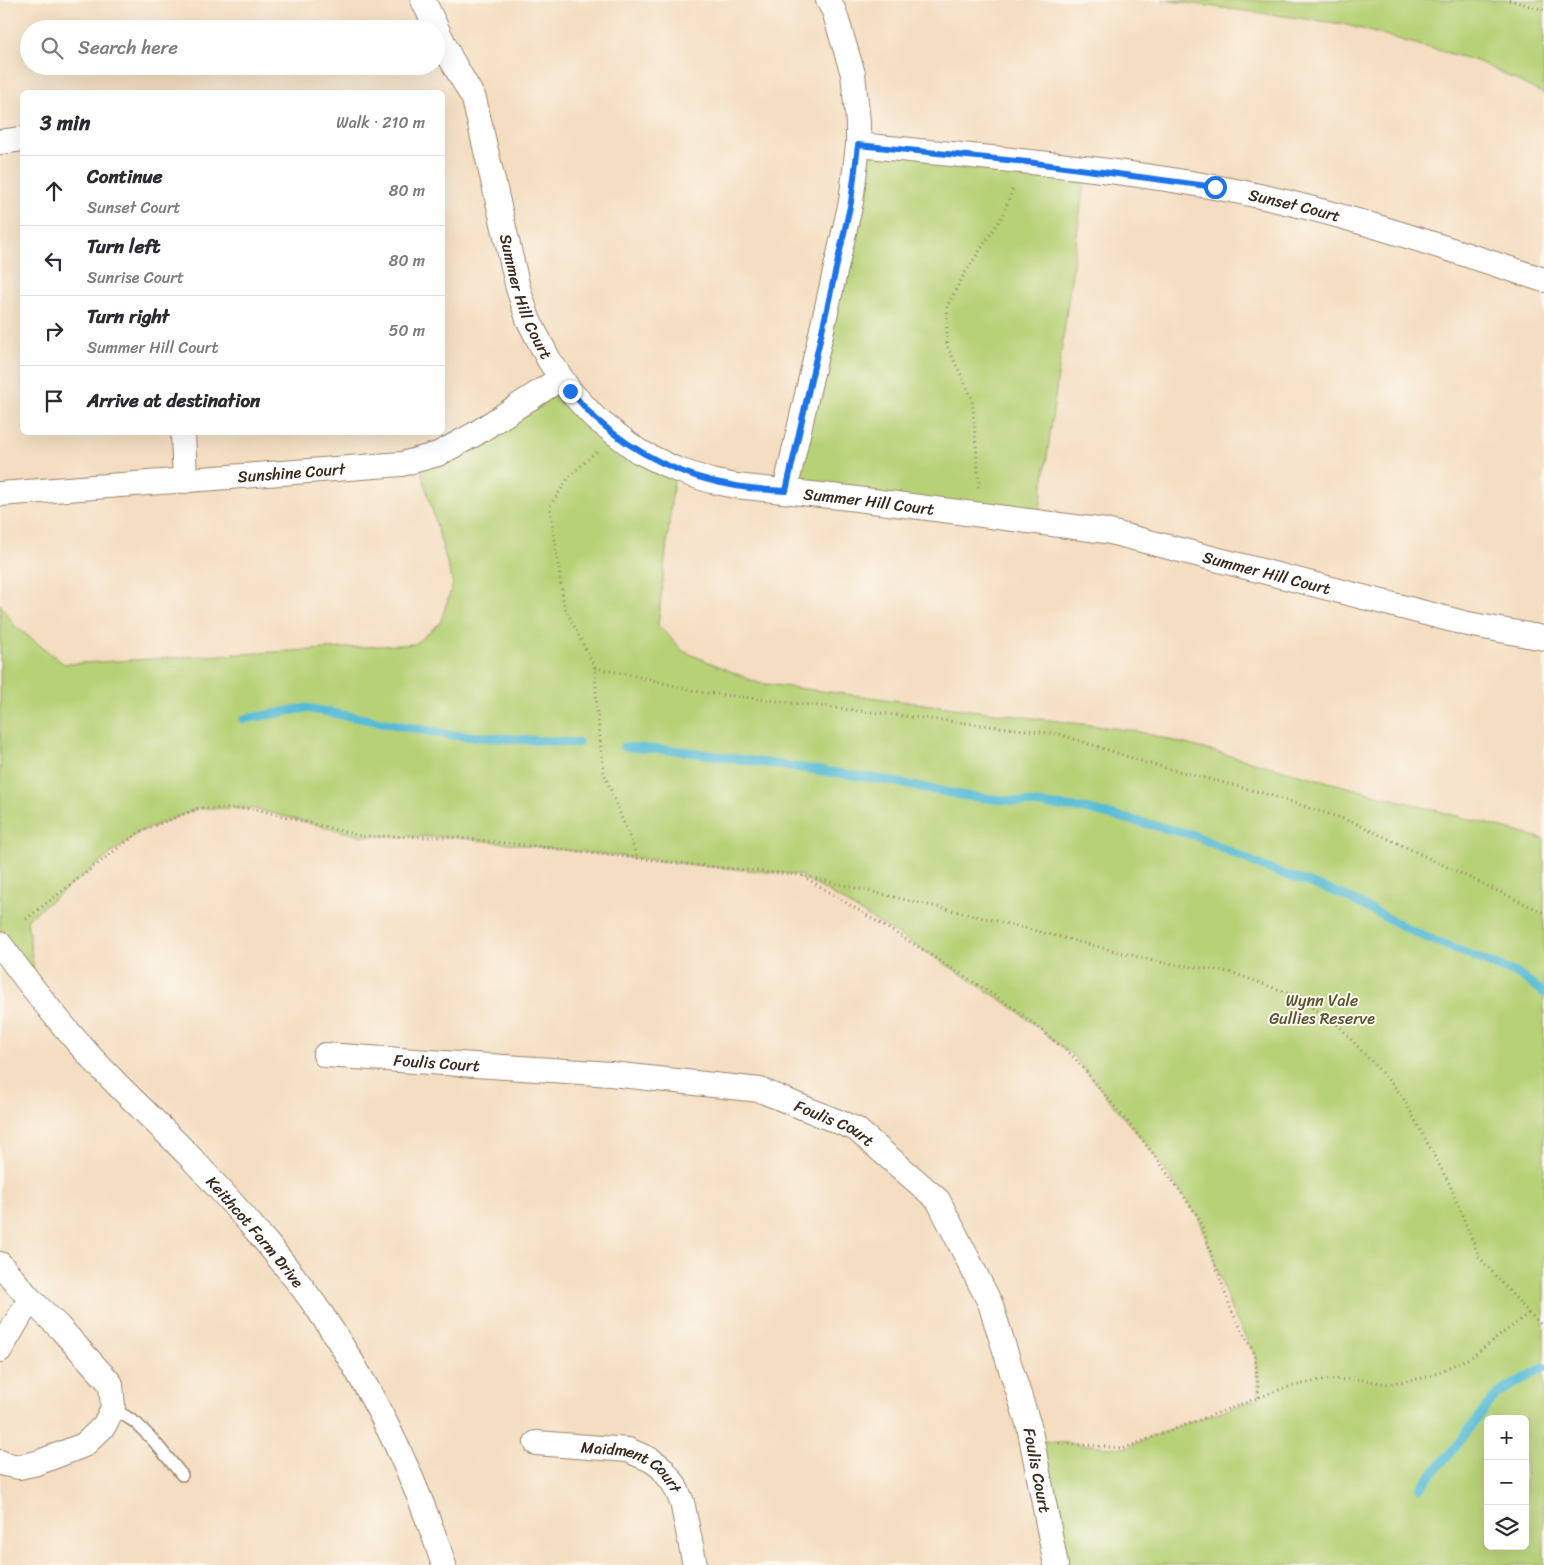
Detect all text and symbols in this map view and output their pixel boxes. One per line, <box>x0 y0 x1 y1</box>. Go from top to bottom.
search box <box>20 20 445 75</box>
text: Search here <box>78 31 178 64</box>
icon: search <box>38 34 66 62</box>
text: 3 min <box>40 104 90 142</box>
text: Walk · 210 m <box>336 108 425 137</box>
text: Continue <box>87 160 163 193</box>
text: 80 m <box>389 176 425 205</box>
route start <box>1204 176 1227 199</box>
icon: ahead <box>40 177 68 205</box>
street label: Sunset Court <box>1246 180 1344 230</box>
text: Sunset Court <box>87 193 180 222</box>
text: Turn left <box>87 230 160 263</box>
street label: Summer Hill Court <box>491 231 561 364</box>
text: 80 m <box>389 246 425 275</box>
icon: left <box>40 247 68 275</box>
text: Sunrise Court <box>87 263 184 292</box>
text: Turn right <box>87 300 169 333</box>
text: 50 m <box>389 316 425 345</box>
icon: right <box>40 317 68 345</box>
text: Summer Hill Court <box>87 333 218 362</box>
route end <box>559 380 582 403</box>
text: Arrive at destination <box>87 384 260 417</box>
icon: arrive <box>40 387 68 415</box>
street label: Sunshine Court <box>236 454 347 491</box>
street label: Summer Hill Court <box>802 479 936 523</box>
street label: Summer Hill Court <box>1200 542 1334 603</box>
park label: Wynn Vale Gullies Reserve <box>1269 986 1375 1033</box>
street label: Foulis Court <box>393 1045 481 1080</box>
street label: Foulis Court <box>790 1091 881 1154</box>
street label: Keithcot Farm Drive <box>199 1168 312 1294</box>
map controls <box>1484 1415 1529 1550</box>
button: + <box>1484 1415 1529 1460</box>
street label: Foulis Court <box>1015 1425 1060 1515</box>
street label: Maidment Court <box>580 1432 691 1498</box>
button: − <box>1484 1460 1529 1505</box>
button: layers <box>1484 1505 1529 1550</box>

